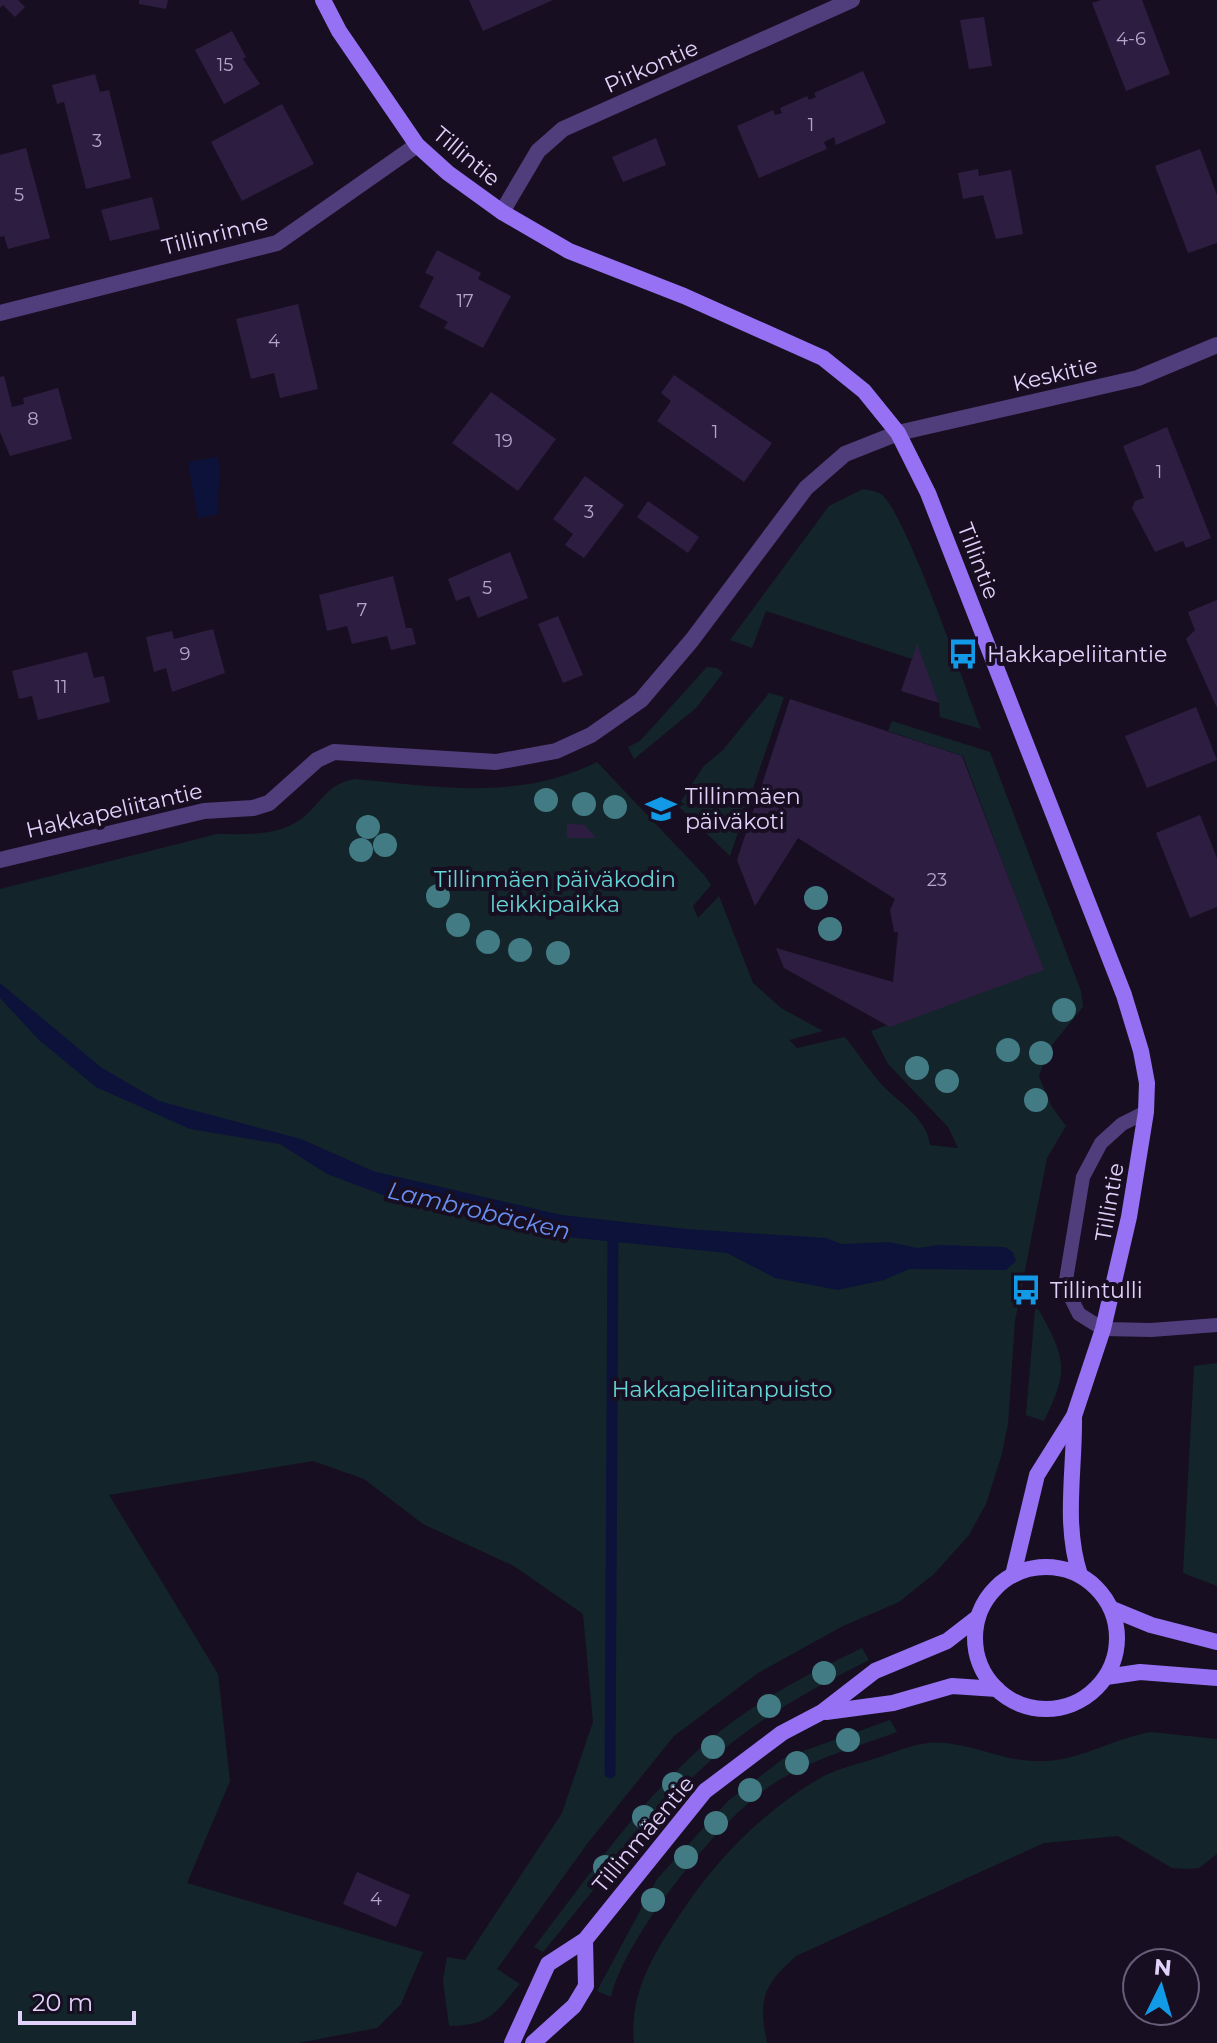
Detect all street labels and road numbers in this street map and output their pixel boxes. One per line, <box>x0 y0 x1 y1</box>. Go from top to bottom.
street label: Pirkontie <box>600 34 702 99</box>
street label: Tillintie <box>428 121 506 192</box>
street label: Tillinrinne <box>159 208 271 261</box>
street label: Keskitie <box>1010 352 1100 397</box>
street label: Tillintie <box>952 519 1005 603</box>
street label: Hakkapeliitantie <box>23 777 205 844</box>
street label: Tillintie <box>1089 1161 1130 1243</box>
street label: Tillinmäentie <box>587 1771 700 1898</box>

